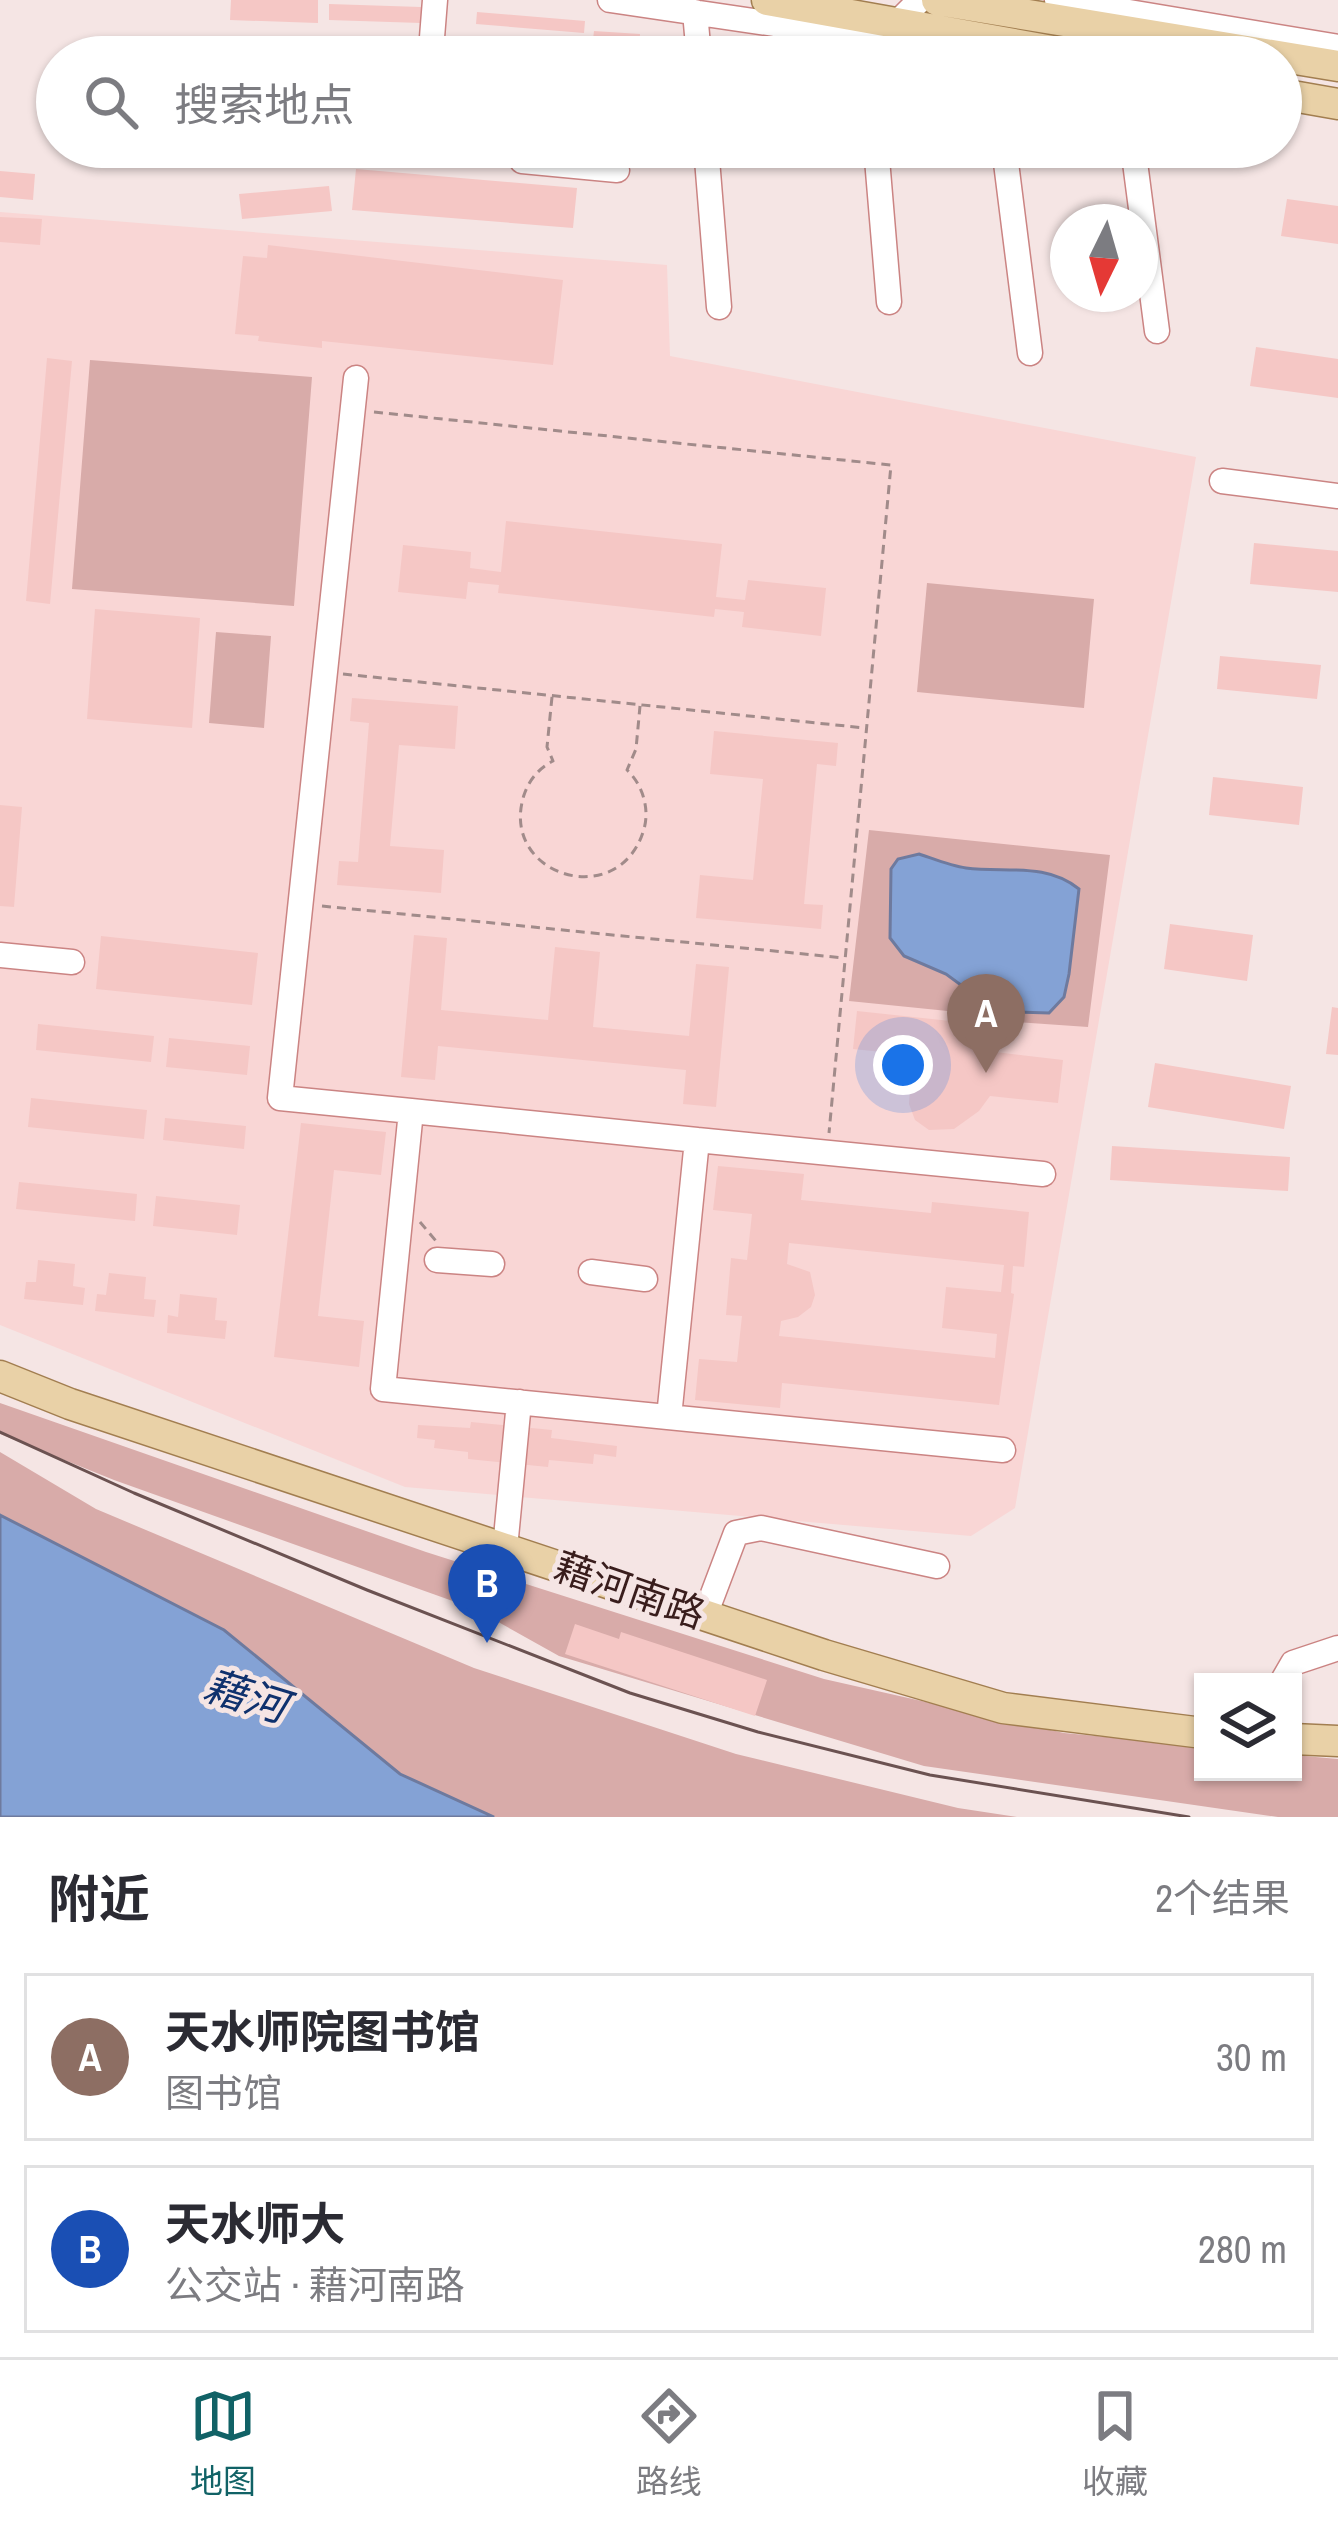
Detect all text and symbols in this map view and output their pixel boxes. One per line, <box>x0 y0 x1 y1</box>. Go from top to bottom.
search box <box>36 36 1302 168</box>
icon: search <box>78 69 144 135</box>
text: 搜索地点 <box>174 74 354 135</box>
north arrow <box>1050 204 1158 312</box>
pin: A <box>947 974 1025 1073</box>
your location <box>873 1035 933 1095</box>
street label: 藉河南路 <box>548 1540 712 1640</box>
pin: B <box>448 1544 526 1643</box>
water label: 藉河 <box>198 1657 301 1737</box>
map controls <box>1194 1673 1302 1781</box>
button: layers <box>1194 1673 1302 1781</box>
text: 附近 <box>48 1864 150 1933</box>
text: 2个结果 <box>1155 1872 1290 1924</box>
text: 天水师院图书馆 <box>165 2001 480 2062</box>
text: A <box>78 2031 102 2083</box>
text: 30 m <box>1216 2031 1287 2083</box>
text: 图书馆 <box>165 2067 282 2119</box>
text: 天水师大 <box>165 2193 345 2254</box>
text: B <box>78 2223 102 2275</box>
text: 280 m <box>1198 2223 1287 2275</box>
text: 公交站 · 藉河南路 <box>165 2259 465 2311</box>
tab: 地图 <box>190 2383 256 2503</box>
tab: 路线 <box>636 2383 702 2503</box>
tab: 收藏 <box>1082 2383 1148 2503</box>

